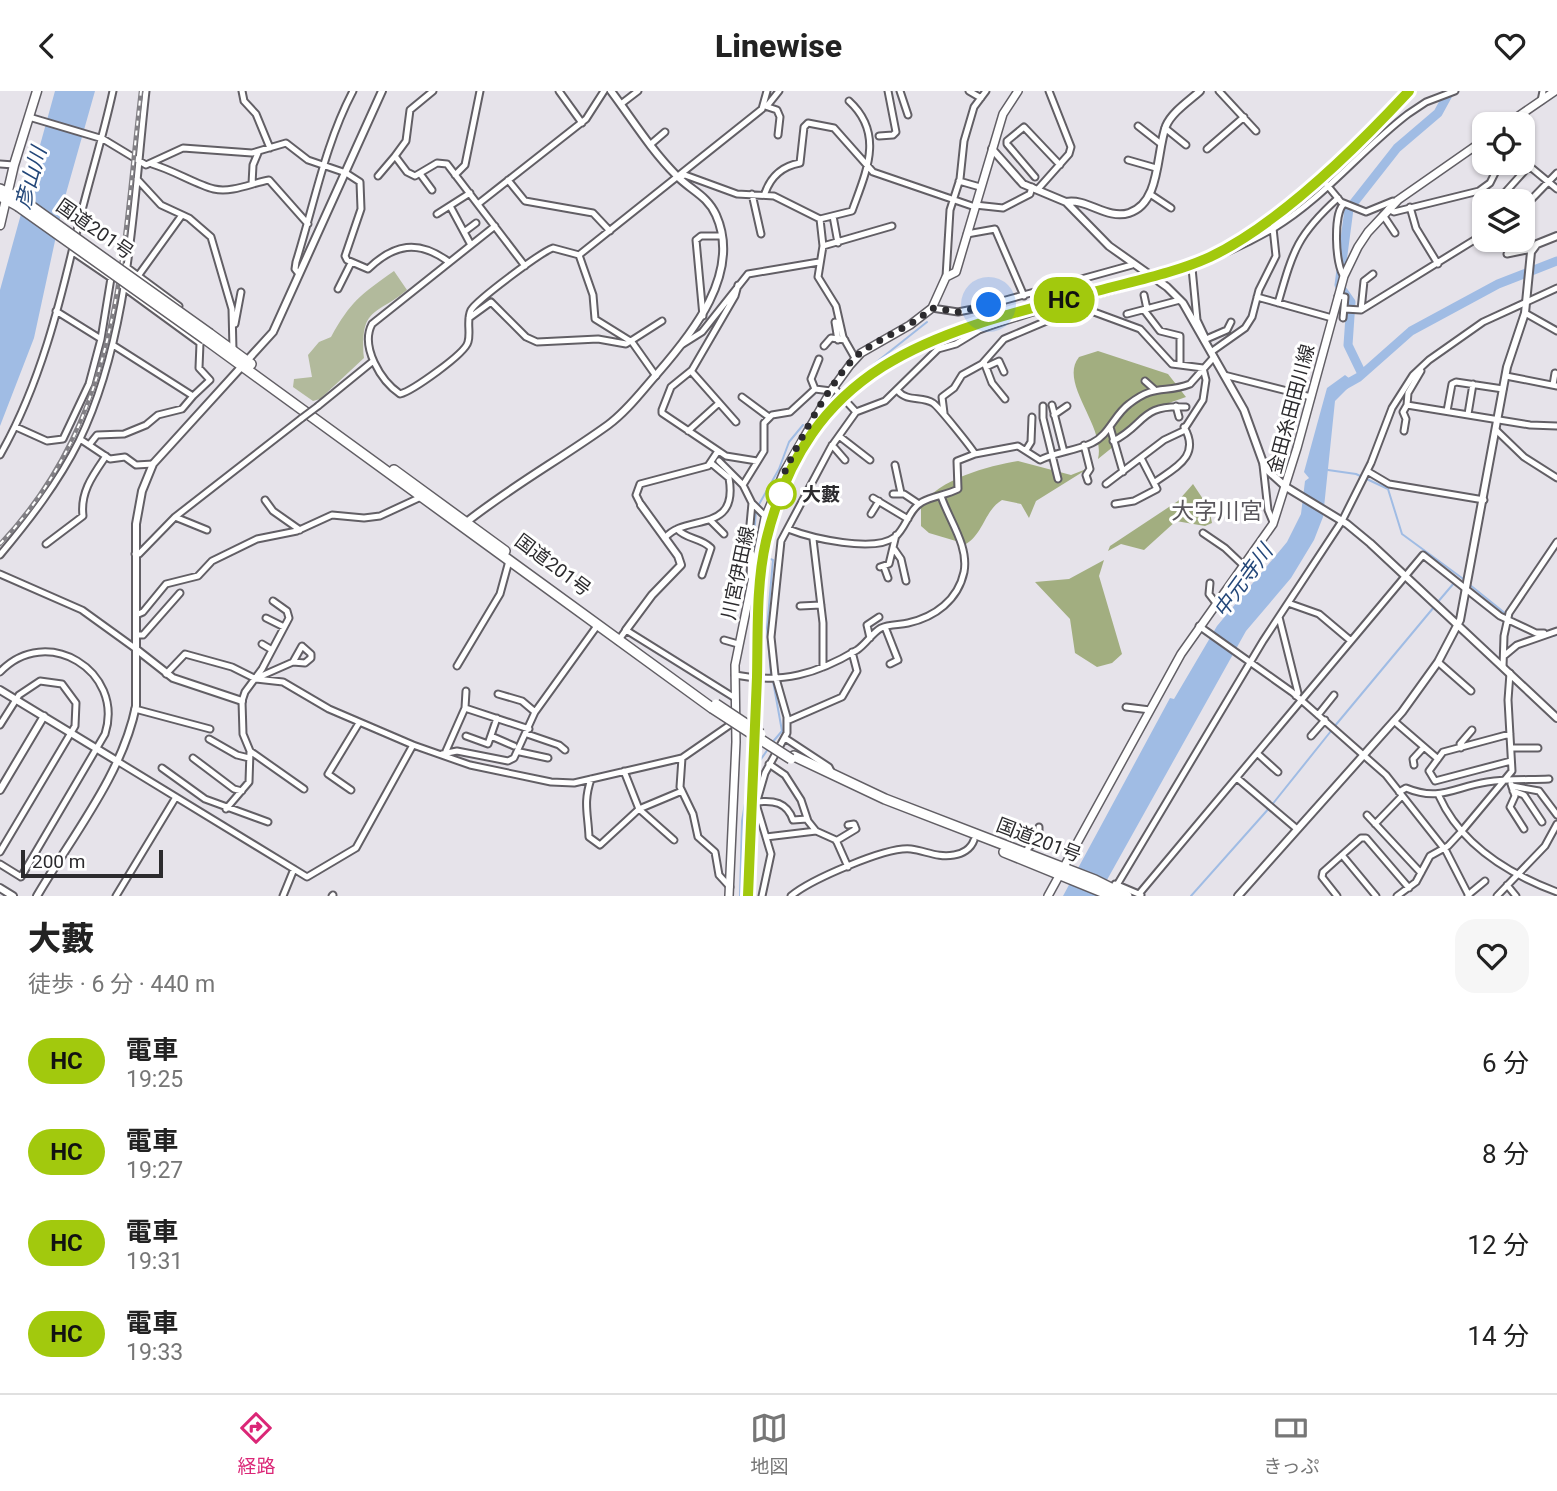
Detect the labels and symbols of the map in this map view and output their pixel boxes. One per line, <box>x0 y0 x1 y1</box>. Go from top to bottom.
water label: 彦山川 <box>11 142 52 212</box>
street label: 国道201号 <box>52 194 138 264</box>
line badge: HC <box>1032 277 1096 323</box>
your location <box>971 287 1006 322</box>
street label: 金田糸田田川線 <box>1263 342 1319 476</box>
marker: 大藪 <box>766 479 796 509</box>
place label: 大藪 <box>802 483 840 506</box>
district label: 大字川宮 <box>1171 498 1263 525</box>
street label: 川宮伊田線 <box>717 524 759 622</box>
street label: 国道201号 <box>511 529 595 601</box>
water label: 中元寺川 <box>1209 538 1279 622</box>
street label: 国道201号 <box>993 813 1085 867</box>
scale bar <box>21 847 163 879</box>

